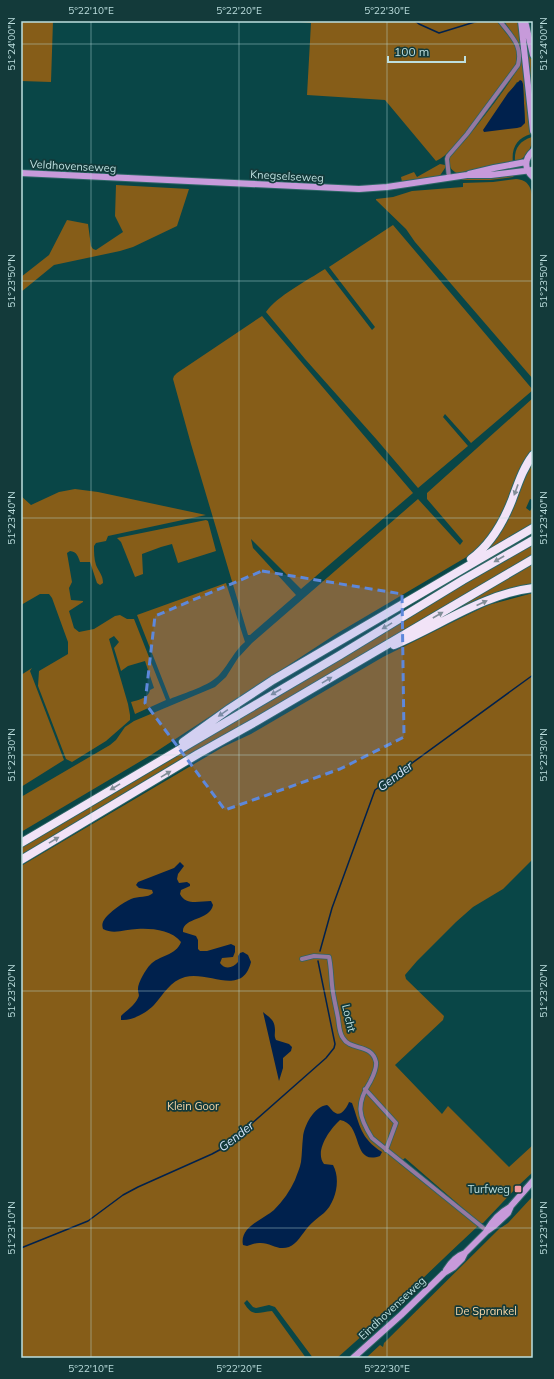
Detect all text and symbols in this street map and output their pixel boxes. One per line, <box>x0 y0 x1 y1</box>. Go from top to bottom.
text: 5°22'10"E <box>68 4 114 17</box>
text: 5°22'20"E <box>216 4 262 17</box>
text: 5°22'30"E <box>364 4 410 17</box>
text: 51°24'00"N <box>5 17 18 71</box>
text: 51°24'00"N <box>537 17 550 71</box>
scale bar <box>388 38 465 64</box>
text: 100 m <box>394 44 429 59</box>
street label: Veldhovenseweg <box>29 157 117 175</box>
street label: Knegselseweg <box>250 167 324 185</box>
text: 51°23'50"N <box>5 254 18 308</box>
text: 51°23'50"N <box>537 254 550 308</box>
one-way arrow <box>512 484 518 496</box>
text: 51°23'40"N <box>5 491 18 545</box>
text: 51°23'40"N <box>537 491 550 545</box>
one-way arrow <box>493 556 505 563</box>
one-way arrow <box>476 600 488 606</box>
one-way arrow <box>432 611 444 618</box>
one-way arrow <box>381 622 393 629</box>
one-way arrow <box>322 676 332 684</box>
one-way arrow <box>270 689 282 696</box>
one-way arrow <box>217 709 228 717</box>
text: 51°23'30"N <box>5 728 18 782</box>
text: 51°23'30"N <box>537 728 550 782</box>
water label: Gender <box>374 757 416 794</box>
one-way arrow <box>160 770 172 777</box>
one-way arrow <box>109 783 121 790</box>
one-way arrow <box>48 837 60 844</box>
text: 51°23'20"N <box>5 964 18 1018</box>
text: 51°23'20"N <box>537 964 550 1018</box>
street label: Locht <box>339 1003 359 1033</box>
park label: Klein Goor <box>167 1099 219 1113</box>
water label: Gender <box>215 1117 257 1154</box>
place label: Turfweg <box>468 1182 510 1196</box>
marker: Turfweg <box>513 1184 523 1194</box>
text: 51°23'10"N <box>5 1201 18 1255</box>
text: 51°23'10"N <box>537 1201 550 1255</box>
street label: Eindhovenseweg <box>356 1273 428 1343</box>
park label: De Sprankel <box>455 1304 517 1318</box>
text: 5°22'10"E <box>68 1362 114 1375</box>
text: 5°22'20"E <box>216 1362 262 1375</box>
text: 5°22'30"E <box>364 1362 410 1375</box>

